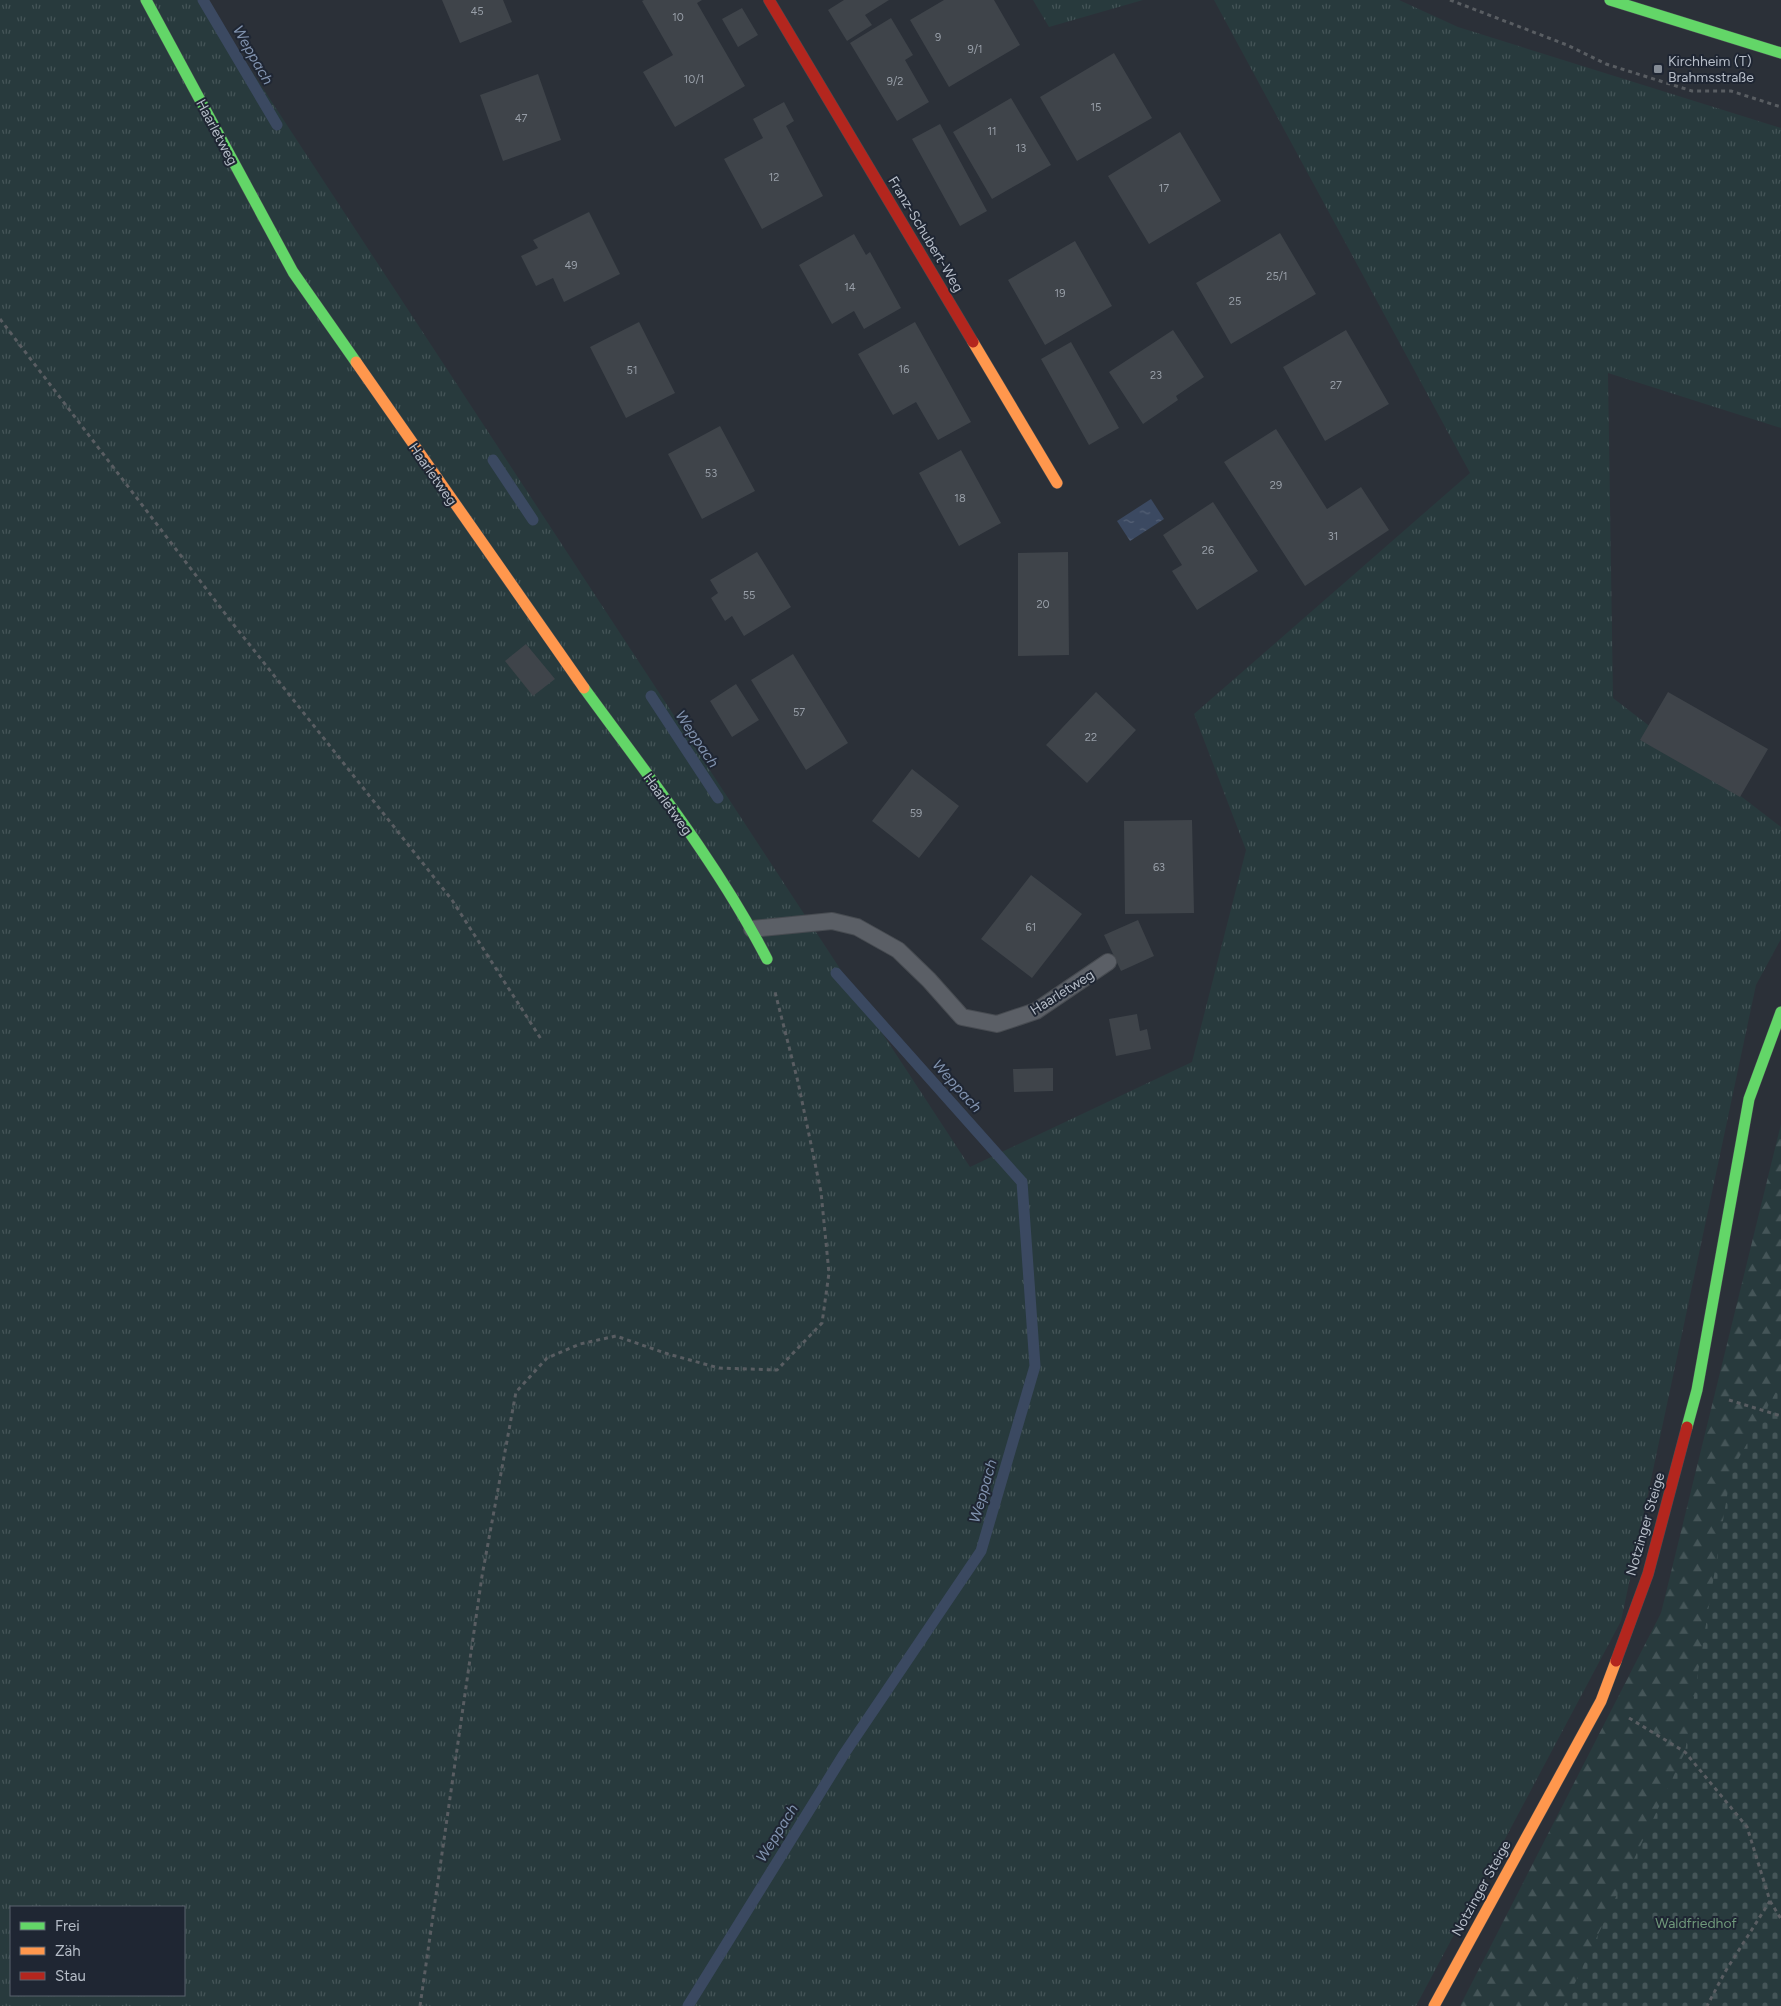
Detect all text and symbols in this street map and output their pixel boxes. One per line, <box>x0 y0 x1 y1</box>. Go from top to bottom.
house number: 45 <box>470 5 484 18</box>
house number: 10 <box>672 11 684 24</box>
water label: Weppach <box>229 22 277 88</box>
house number: 9 <box>935 31 941 44</box>
house number: 9/1 <box>967 43 983 56</box>
place label: Kirchheim (T) Brahmsstraße <box>1668 53 1754 86</box>
marker: Kirchheim (T) Brahmsstraße <box>1652 63 1664 75</box>
house number: 10/1 <box>684 73 704 86</box>
house number: 9/2 <box>887 75 903 88</box>
street label: Haarletweg <box>192 96 241 168</box>
house number: 15 <box>1091 101 1101 114</box>
house number: 47 <box>515 112 527 125</box>
house number: 11 <box>987 125 997 138</box>
house number: 13 <box>1016 142 1026 155</box>
house number: 12 <box>769 171 779 184</box>
street label: Franz-Schubert-Weg <box>884 173 967 295</box>
house number: 17 <box>1159 182 1169 195</box>
house number: 49 <box>564 259 578 272</box>
house number: 25/1 <box>1266 270 1288 283</box>
house number: 14 <box>844 281 856 294</box>
house number: 19 <box>1055 287 1065 300</box>
house number: 25 <box>1229 295 1241 308</box>
house number: 16 <box>899 363 909 376</box>
house number: 51 <box>627 364 637 377</box>
house number: 23 <box>1150 369 1162 382</box>
house number: 27 <box>1330 379 1342 392</box>
street label: Haarletweg <box>405 440 460 509</box>
house number: 53 <box>705 467 717 480</box>
house number: 29 <box>1270 479 1282 492</box>
house number: 18 <box>954 492 966 505</box>
house number: 31 <box>1328 530 1338 543</box>
house number: 26 <box>1202 544 1214 557</box>
house number: 55 <box>743 589 755 602</box>
house number: 20 <box>1036 598 1050 611</box>
house number: 57 <box>793 706 805 719</box>
water label: Weppach <box>671 707 723 771</box>
house number: 22 <box>1085 731 1097 744</box>
street label: Haarletweg <box>639 770 696 839</box>
house number: 59 <box>910 807 922 820</box>
house number: 63 <box>1153 861 1165 874</box>
house number: 61 <box>1026 921 1036 934</box>
street label: Haarletweg <box>1027 966 1097 1019</box>
water label: Weppach <box>929 1056 985 1116</box>
water label: Weppach <box>965 1457 1001 1525</box>
street label: Notzinger Steige <box>1623 1470 1668 1578</box>
water label: Weppach <box>752 1801 802 1865</box>
street label: Notzinger Steige <box>1448 1837 1515 1939</box>
legend <box>10 1906 185 1996</box>
park label: Waldfriedhof <box>1655 1915 1738 1932</box>
text: Frei <box>55 1917 80 1935</box>
text: Zäh <box>55 1942 81 1960</box>
text: Stau <box>55 1967 86 1985</box>

